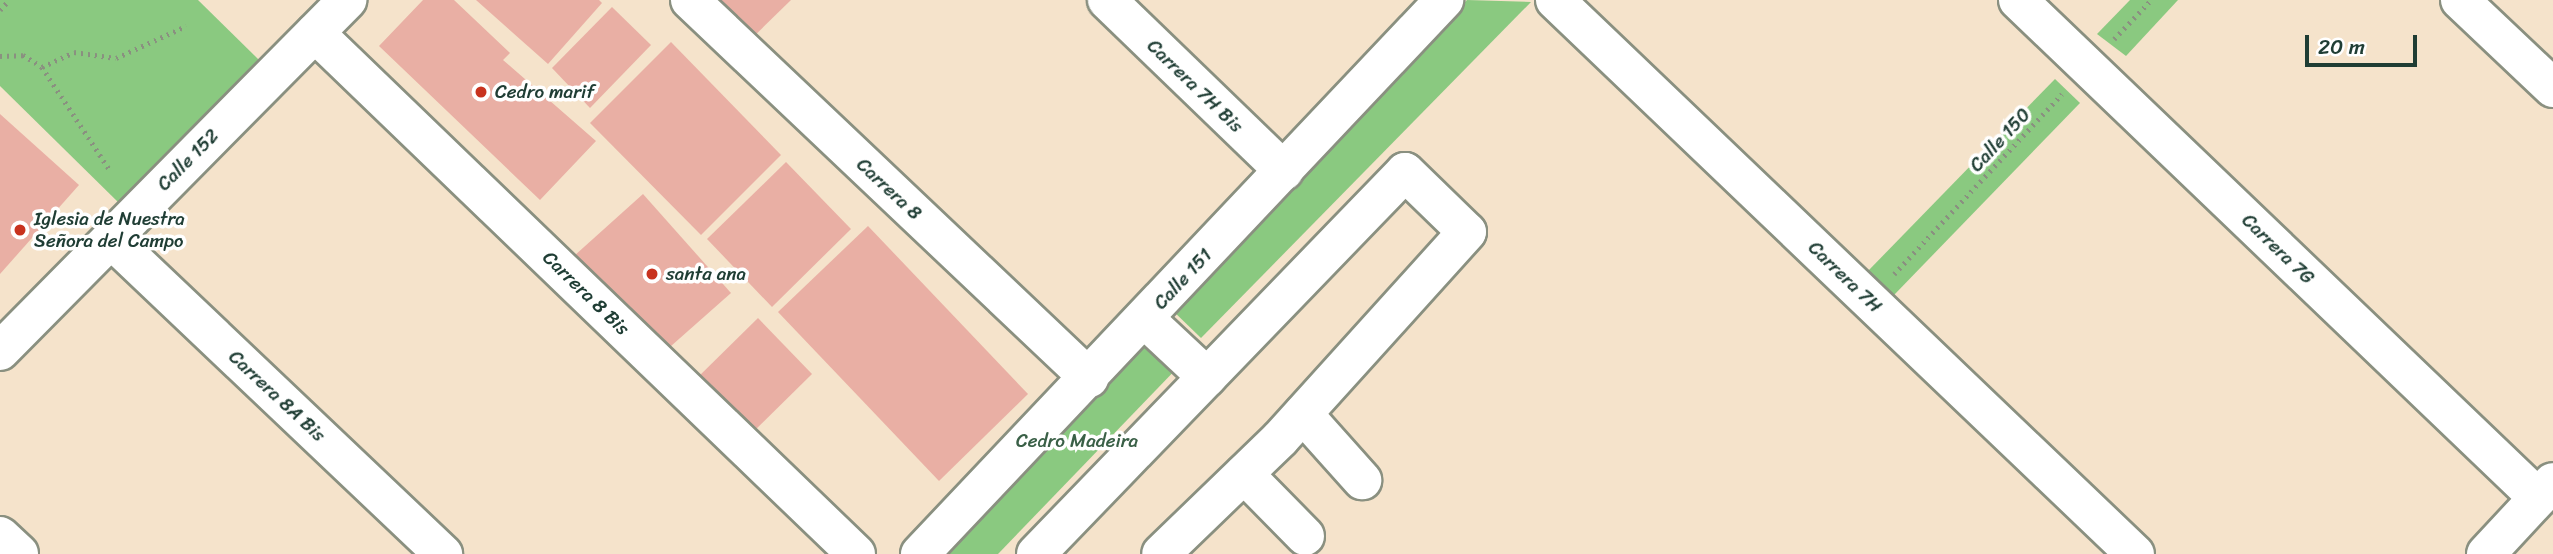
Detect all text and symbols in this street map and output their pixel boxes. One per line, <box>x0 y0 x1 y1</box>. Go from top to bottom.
scale bar <box>2308 21 2420 65</box>
text: 20 m <box>2318 28 2365 66</box>
street label: Carrera 7H Bis <box>1142 35 1248 137</box>
place label: Cedro marif <box>495 81 594 103</box>
marker: Cedro marif <box>473 84 489 100</box>
street label: Calle 150 <box>1965 103 2035 177</box>
street label: Calle 152 <box>152 124 224 196</box>
street label: Carrera 8 <box>852 153 926 225</box>
place label: Iglesia de Nuestra Señora del Campo <box>34 208 186 252</box>
street label: Carrera 7G <box>2237 209 2319 289</box>
marker: Iglesia de Nuestra Señora del Campo <box>12 222 28 238</box>
street label: Carrera 7H <box>1804 236 1886 318</box>
street label: Calle 151 <box>1149 244 1217 314</box>
street label: Carrera 8 Bis <box>538 246 634 340</box>
place label: santa ana <box>666 263 746 285</box>
marker: santa ana <box>644 266 660 282</box>
street label: Carrera 8A Bis <box>224 345 330 447</box>
park label: Cedro Madeira <box>1016 430 1138 452</box>

